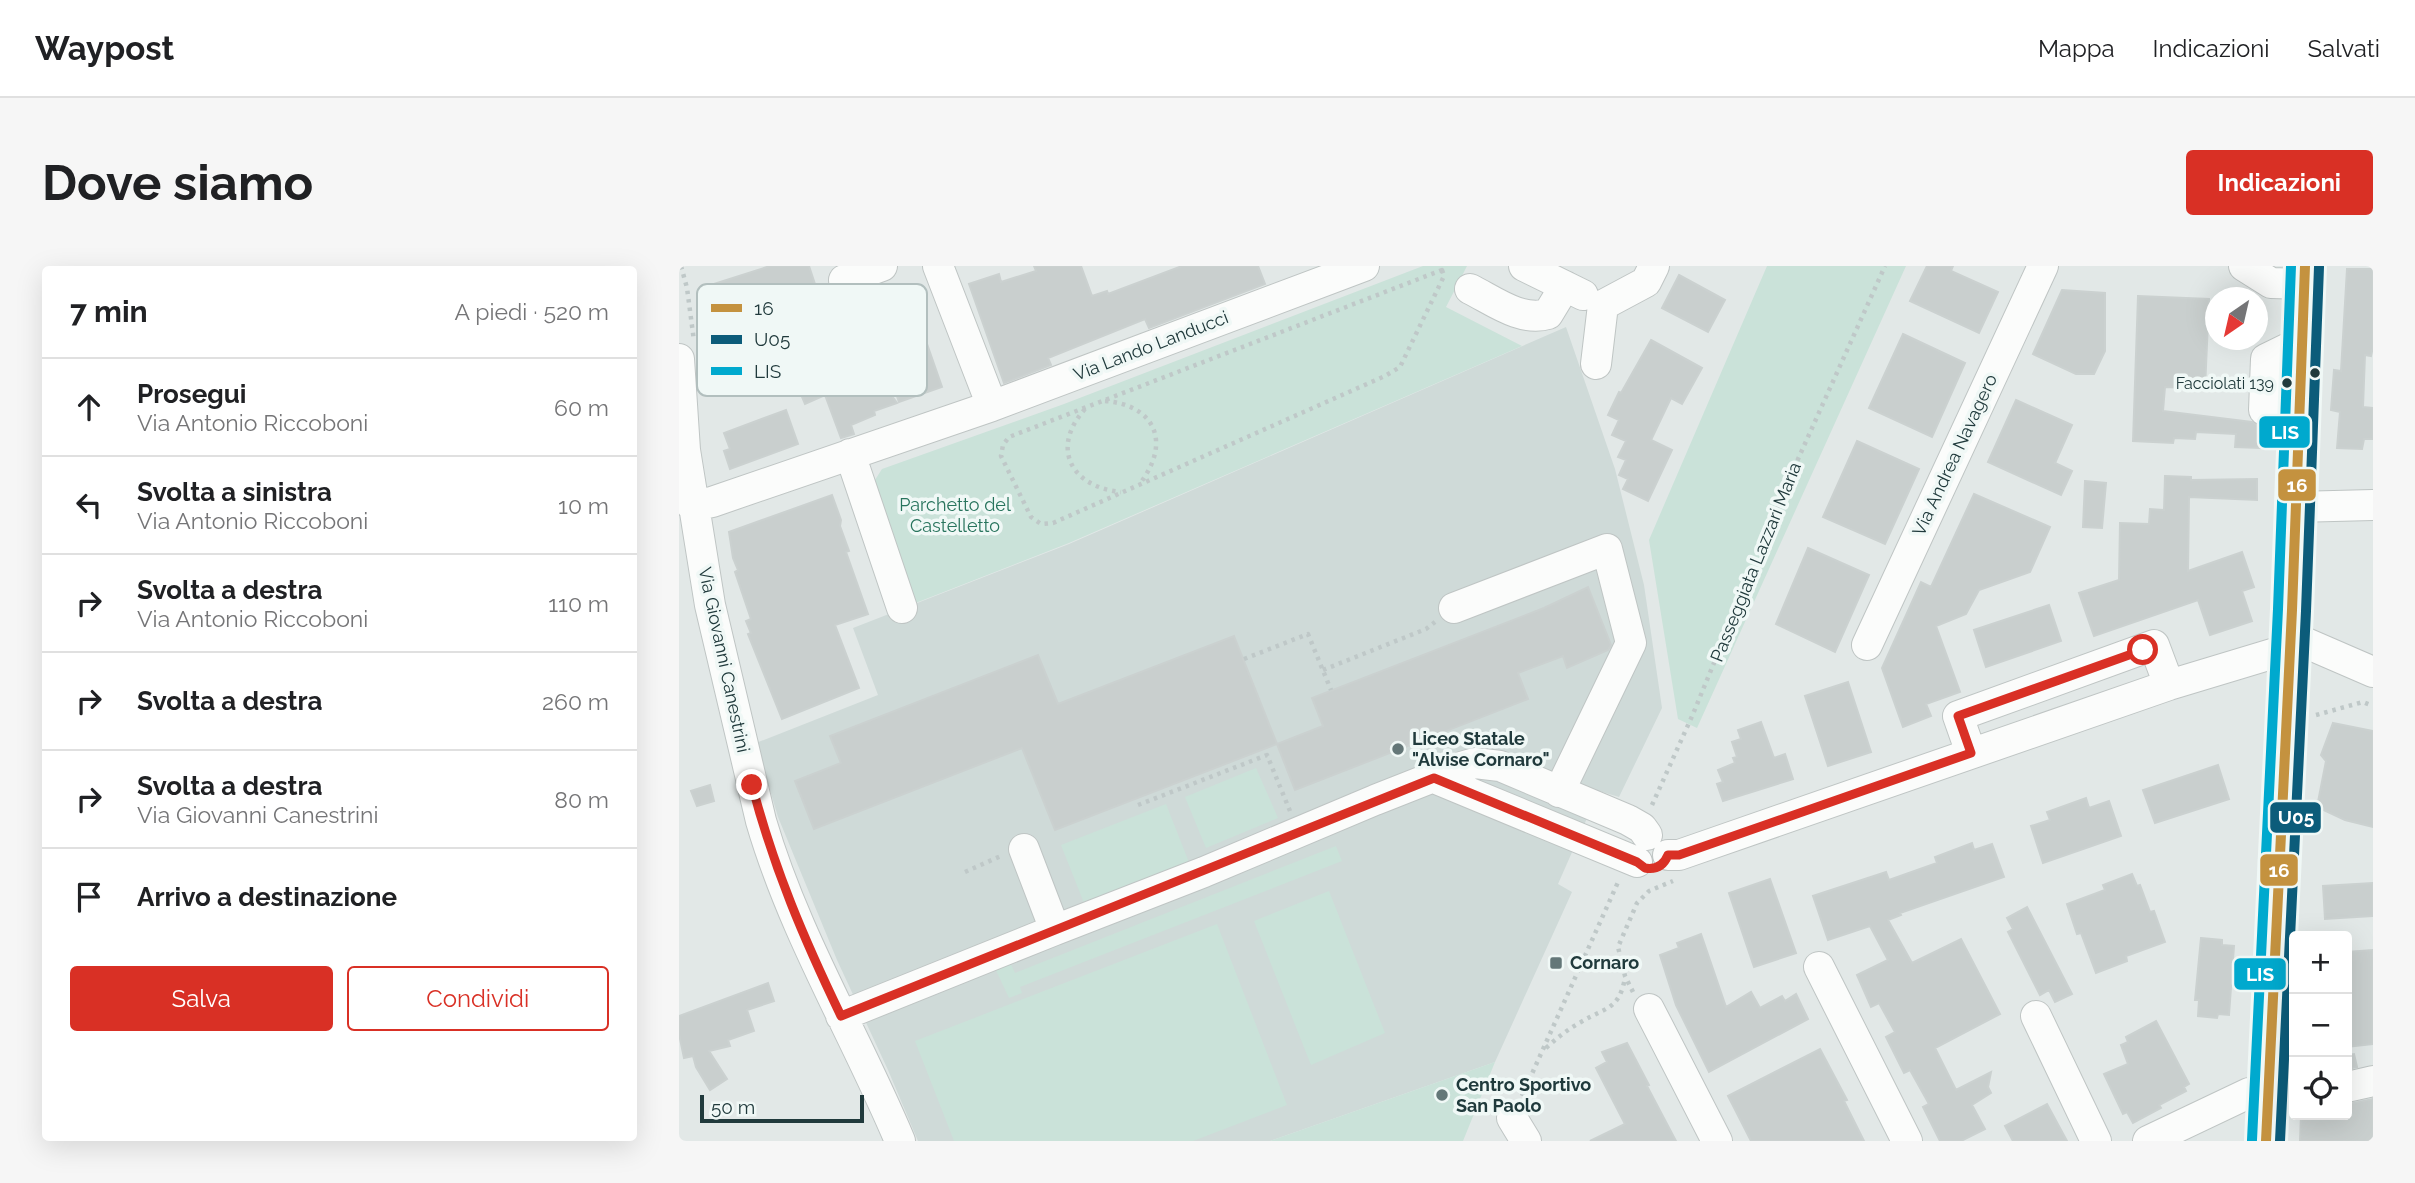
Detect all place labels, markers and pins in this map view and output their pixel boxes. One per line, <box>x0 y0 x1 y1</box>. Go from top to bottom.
unlabelled marker <box>2308 366 2322 380</box>
place label: Facciolati 139 <box>2176 374 2274 393</box>
marker: Facciolati 139 <box>2280 376 2294 390</box>
place label: Liceo Statale "Alvise Cornaro" <box>1412 728 1550 770</box>
marker: Liceo Statale "Alvise Cornaro" <box>1390 741 1406 757</box>
place label: Cornaro <box>1570 952 1639 973</box>
marker: Cornaro <box>1548 955 1564 971</box>
place label: Centro Sportivo San Paolo <box>1456 1074 1591 1116</box>
marker: Centro Sportivo San Paolo <box>1434 1087 1450 1103</box>

